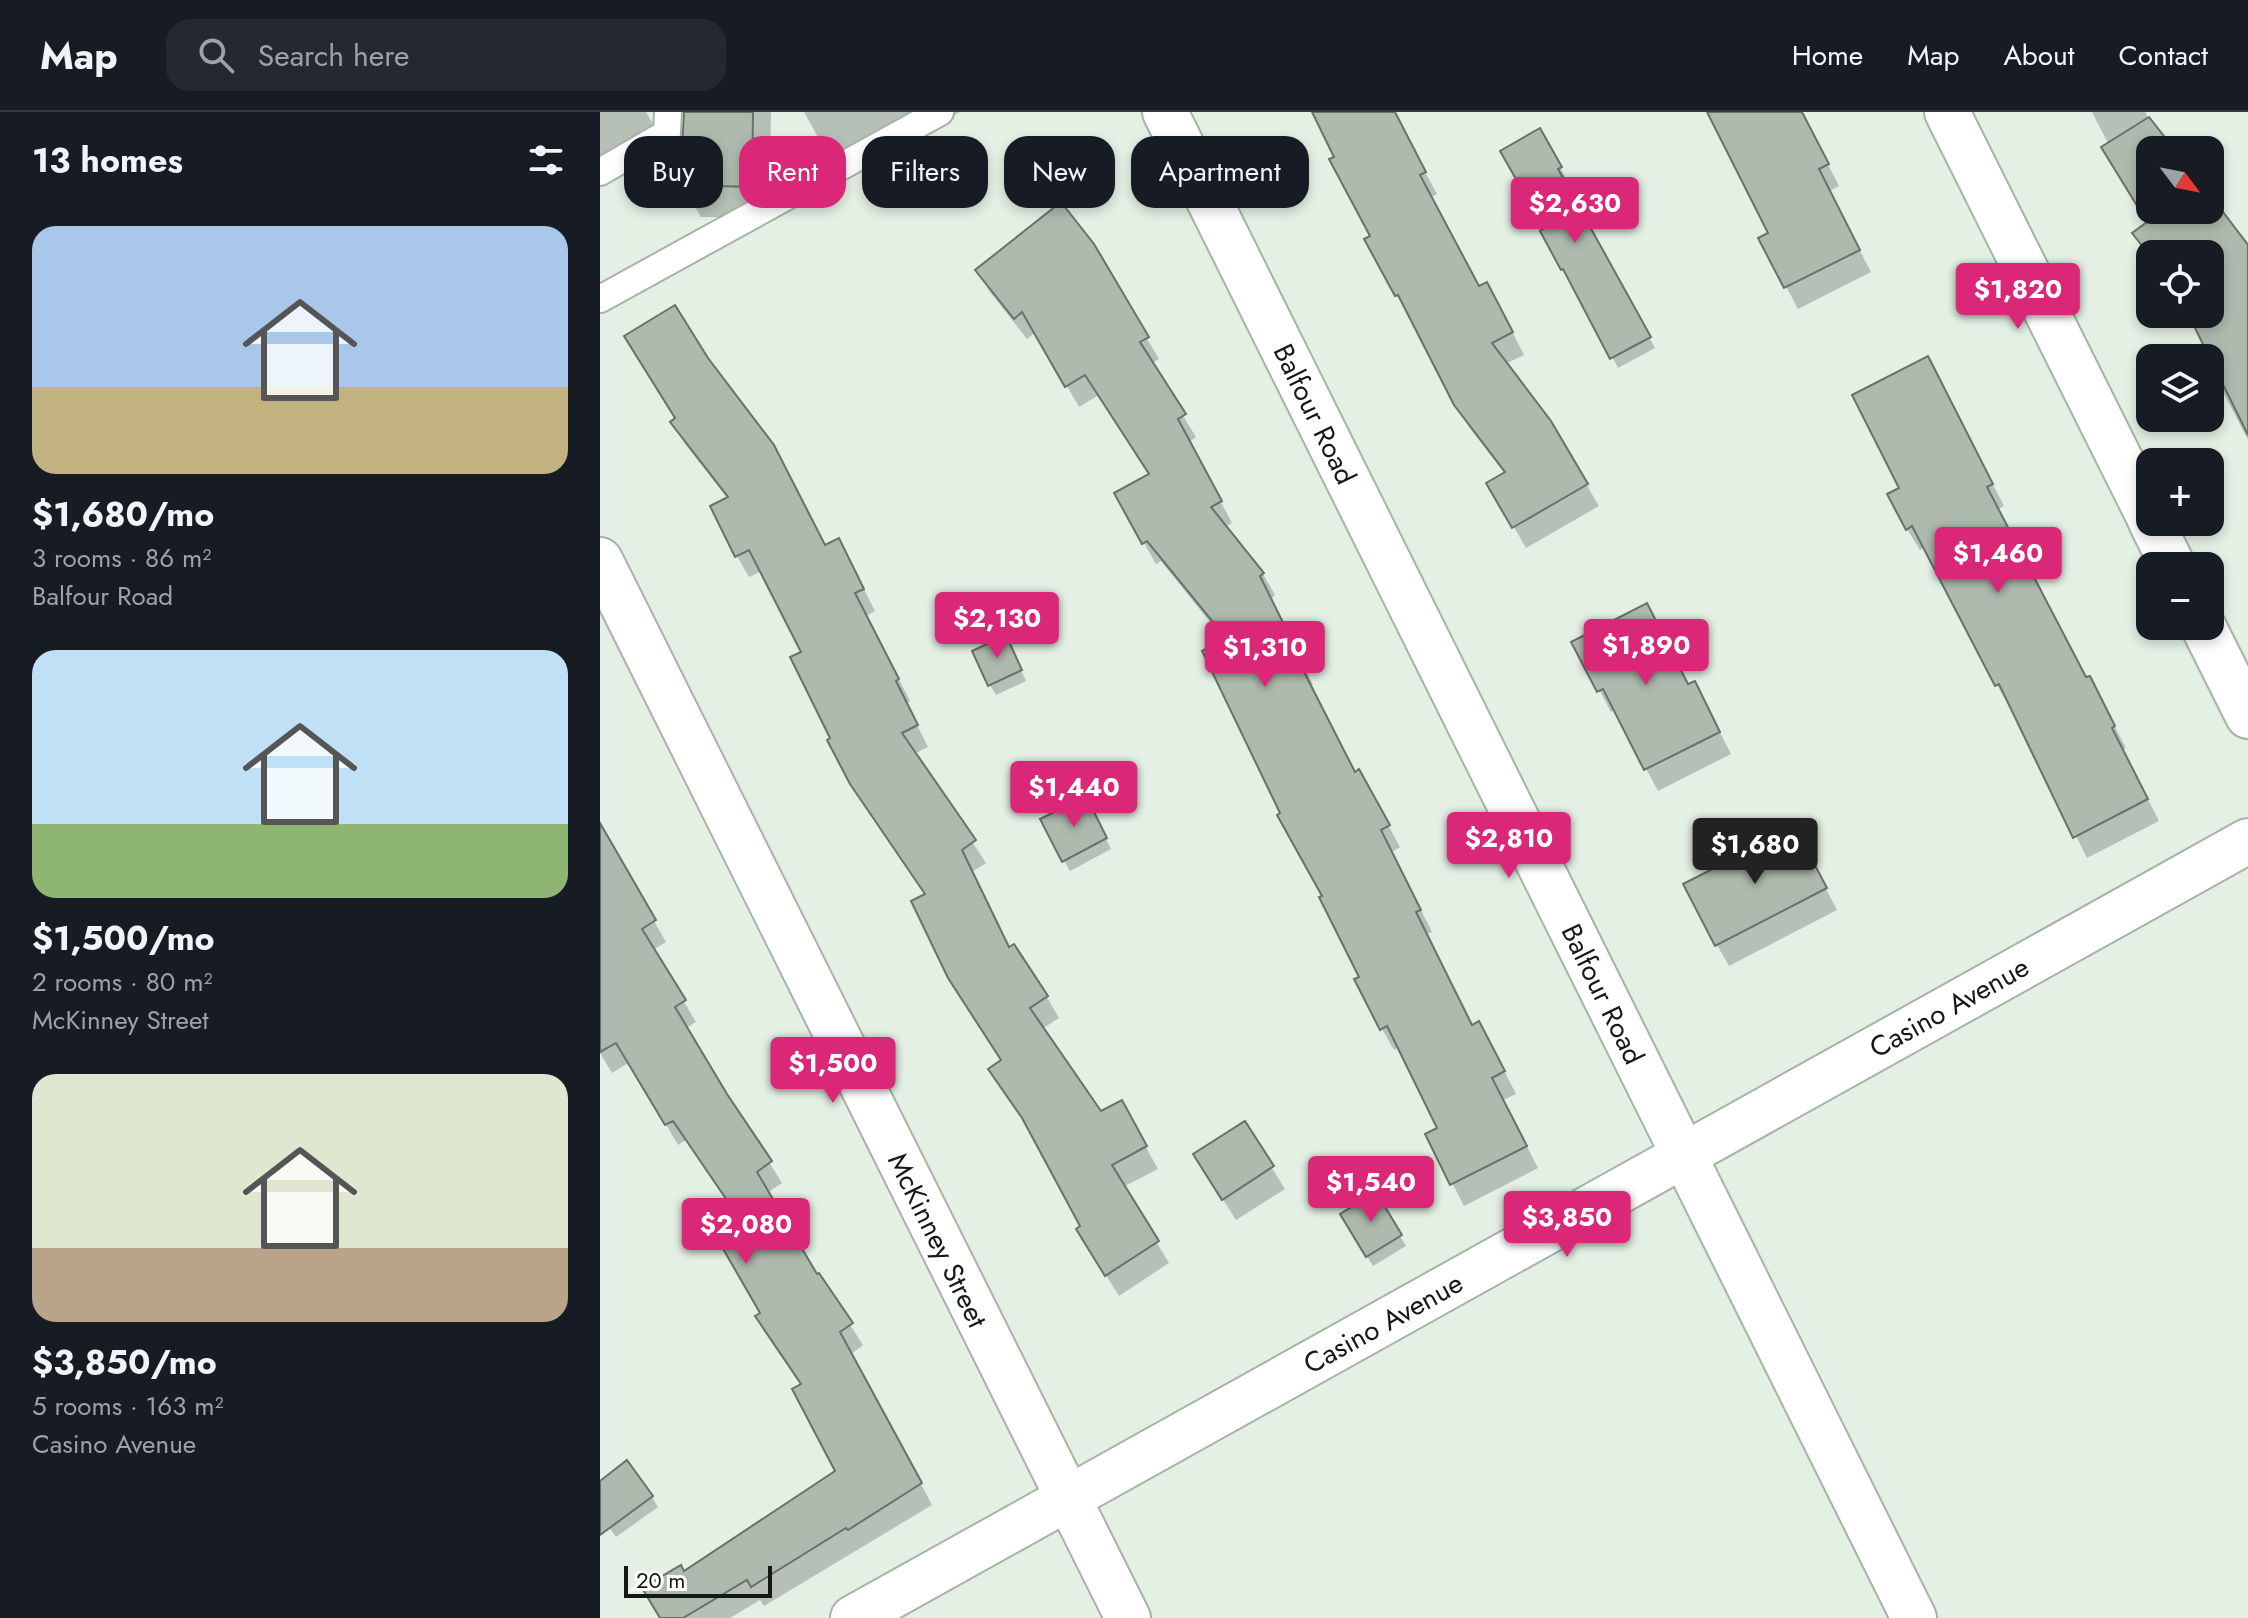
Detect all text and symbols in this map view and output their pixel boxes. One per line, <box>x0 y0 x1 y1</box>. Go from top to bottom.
search box <box>166 19 726 91</box>
text: Map <box>40 28 118 83</box>
icon: search <box>194 33 238 77</box>
text: Search here <box>258 34 410 77</box>
text: Home <box>1792 35 1863 76</box>
text: Map <box>1907 35 1959 76</box>
text: About <box>2003 35 2075 76</box>
text: Contact <box>2119 35 2208 76</box>
text: 13 homes <box>32 136 183 185</box>
chip: Buy <box>624 136 723 208</box>
chip: Rent <box>739 136 846 208</box>
chip: Filters <box>862 136 988 208</box>
chip: New <box>1004 136 1115 208</box>
chip: Apartment <box>1131 136 1309 208</box>
north arrow <box>2136 136 2224 224</box>
map controls <box>2136 136 2224 640</box>
icon: filters <box>524 138 568 182</box>
pin: $2,630 <box>1510 177 1640 245</box>
text: $2,630 <box>1529 184 1621 222</box>
button: locate <box>2136 240 2224 328</box>
pin: $1,820 <box>1953 263 2083 331</box>
text: $1,820 <box>1974 270 2062 308</box>
icon: home <box>228 278 372 422</box>
street label: Balfour Road <box>1263 337 1366 491</box>
button: layers <box>2136 344 2224 432</box>
button: + <box>2136 448 2224 536</box>
text: $1,680/mo <box>32 490 214 539</box>
pin: $1,460 <box>1933 527 2063 595</box>
text: $1,460 <box>1953 534 2043 572</box>
text: 3 rooms · 86 m² <box>32 539 211 577</box>
button: − <box>2136 552 2224 640</box>
text: Balfour Road <box>32 577 173 615</box>
pin: $2,130 <box>932 592 1062 660</box>
text: $2,130 <box>953 599 1041 637</box>
pin: $1,890 <box>1581 619 1711 687</box>
pin: $1,310 <box>1200 621 1330 689</box>
text: $1,890 <box>1602 626 1690 664</box>
text: $1,310 <box>1223 628 1307 666</box>
icon: home <box>228 702 372 846</box>
pin: $1,440 <box>1009 761 1139 829</box>
text: $1,440 <box>1028 768 1120 806</box>
pin: $2,810 <box>1444 812 1574 880</box>
pin: $1,680 <box>1690 818 1820 886</box>
text: $2,810 <box>1465 819 1553 857</box>
text: $1,680 <box>1711 825 1799 863</box>
text: $1,500/mo <box>32 914 215 963</box>
street label: Balfour Road <box>1551 917 1654 1071</box>
street label: Casino Avenue <box>1862 947 2037 1068</box>
text: 2 rooms · 80 m² <box>32 963 213 1001</box>
text: McKinney Street <box>32 1001 209 1039</box>
pin: $1,500 <box>768 1037 898 1105</box>
text: $1,500 <box>788 1044 878 1082</box>
icon: home <box>228 1126 372 1270</box>
street label: McKinney Street <box>877 1146 998 1335</box>
pin: $1,540 <box>1306 1156 1436 1224</box>
text: $1,540 <box>1326 1163 1416 1201</box>
pin: $3,850 <box>1502 1191 1632 1259</box>
pin: $2,080 <box>681 1198 811 1266</box>
text: $3,850 <box>1522 1198 1612 1236</box>
text: $2,080 <box>700 1205 792 1243</box>
street label: Casino Avenue <box>1296 1263 1471 1384</box>
text: $3,850/mo <box>32 1338 217 1387</box>
text: 5 rooms · 163 m² <box>32 1387 224 1425</box>
text: Casino Avenue <box>32 1425 196 1463</box>
scale bar <box>624 1562 772 1598</box>
text: 20 m <box>636 1564 685 1596</box>

